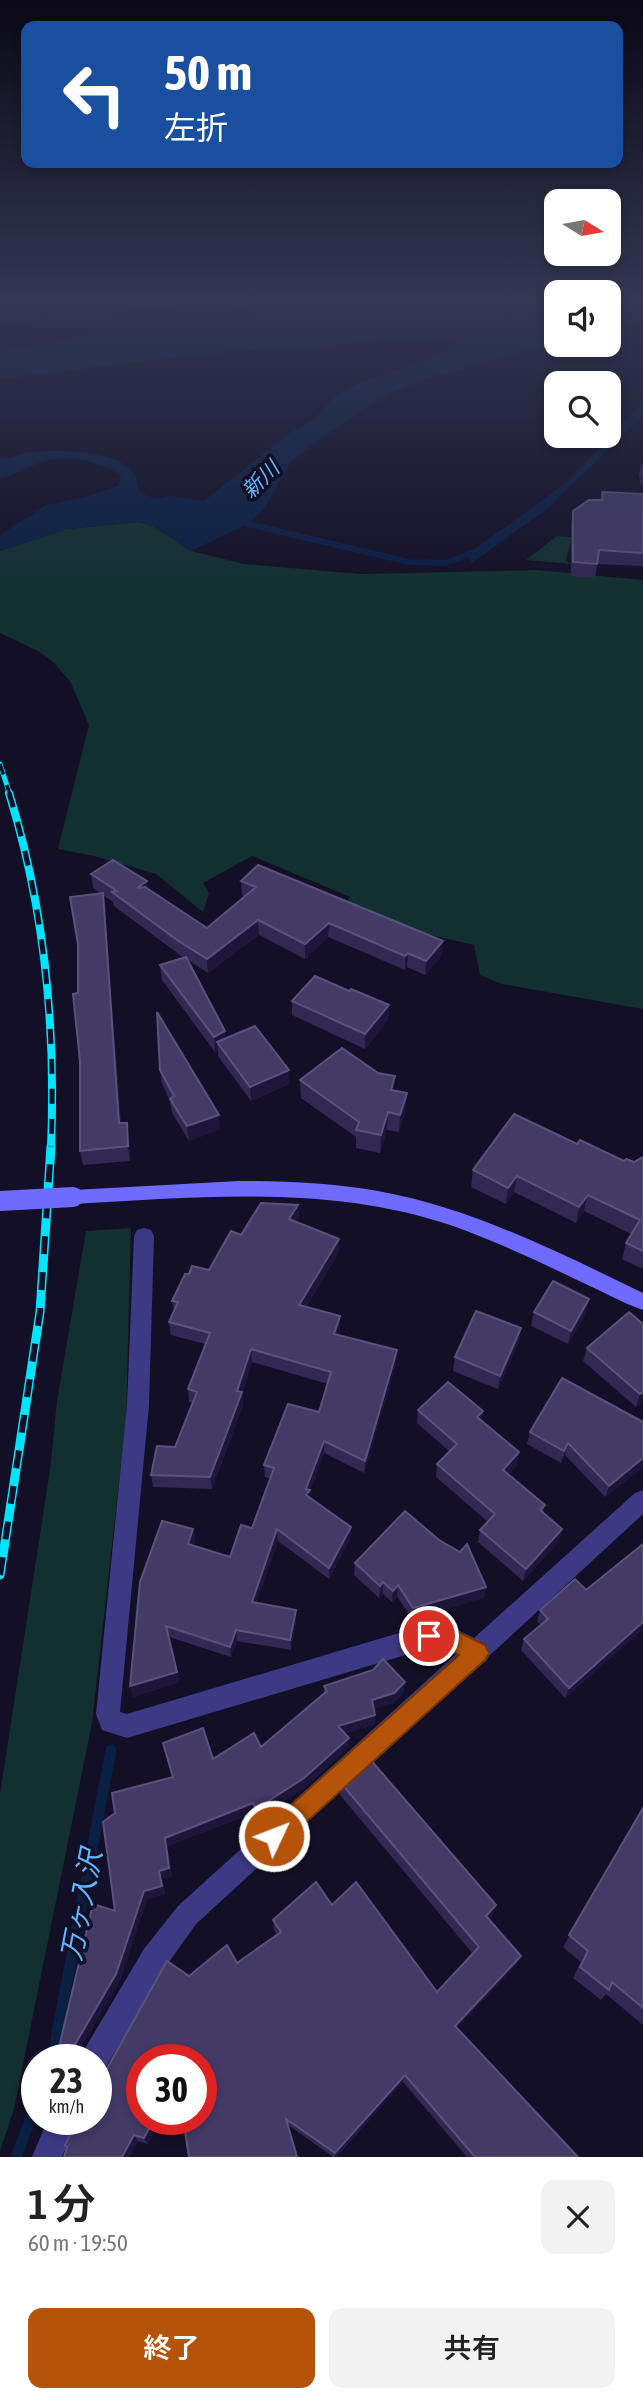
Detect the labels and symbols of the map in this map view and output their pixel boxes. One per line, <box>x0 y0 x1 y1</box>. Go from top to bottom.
north arrow <box>544 189 621 266</box>
water label: 新川 <box>237 454 285 502</box>
pin <box>399 1606 459 1666</box>
position arrow <box>237 1799 311 1873</box>
water label: 万ヶ入沢 <box>55 1843 108 1963</box>
speed limit sign: 30 <box>126 2044 217 2135</box>

